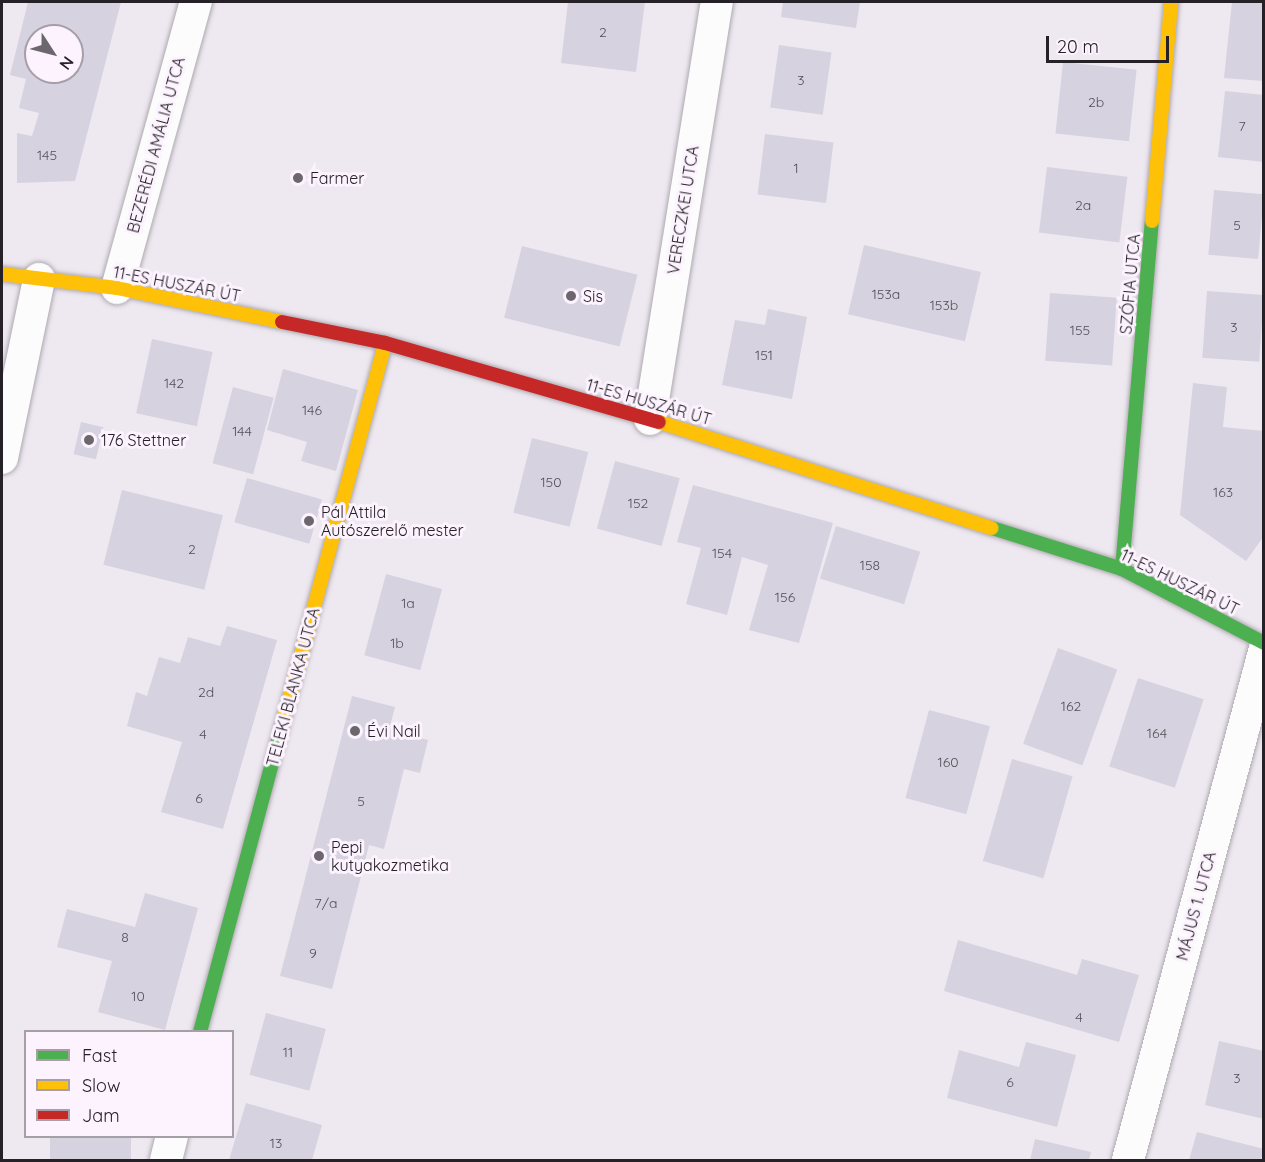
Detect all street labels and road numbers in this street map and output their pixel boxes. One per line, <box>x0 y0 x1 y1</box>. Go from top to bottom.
street label: BEZERÉDI AMÁLIA UTCA <box>123 55 189 235</box>
street label: VERECZKEI UTCA <box>663 144 703 276</box>
street label: SZÓFIA UTCA <box>1116 233 1144 335</box>
street label: 11-ES HUSZÁR ÚT <box>112 262 242 306</box>
street label: 11-ES HUSZÁR ÚT <box>584 375 714 429</box>
street label: 11-ES HUSZÁR ÚT <box>1118 545 1242 619</box>
street label: TELEKI BLANKA UTCA <box>263 606 323 768</box>
street label: MÁJUS 1. UTCA <box>1172 849 1220 963</box>

